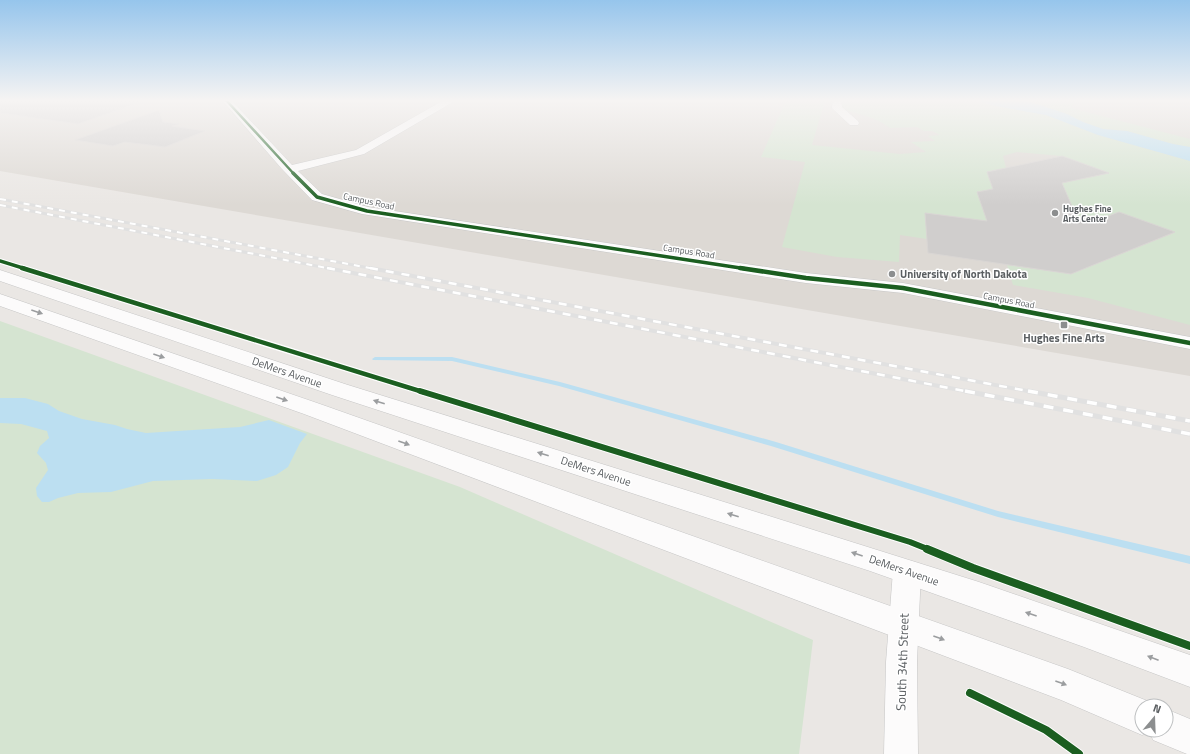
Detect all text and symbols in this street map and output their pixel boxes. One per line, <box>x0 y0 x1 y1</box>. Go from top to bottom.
street label: Campus Road <box>342 189 396 213</box>
place label: Hughes Fine Arts Center <box>1063 202 1112 225</box>
marker: Hughes Fine Arts Center <box>1050 208 1060 218</box>
street label: Campus Road <box>662 241 716 262</box>
place label: University of North Dakota <box>900 266 1027 282</box>
marker: University of North Dakota <box>887 269 897 279</box>
street label: Campus Road <box>982 289 1036 311</box>
one-way arrow <box>31 310 43 316</box>
marker: Hughes Fine Arts <box>1059 320 1069 330</box>
place label: Hughes Fine Arts <box>1023 330 1105 346</box>
one-way arrow <box>154 353 166 359</box>
street label: DeMers Avenue <box>250 353 325 392</box>
one-way arrow <box>277 396 289 402</box>
one-way arrow <box>372 399 384 405</box>
one-way arrow <box>399 441 411 447</box>
one-way arrow <box>536 451 548 457</box>
street label: DeMers Avenue <box>559 452 634 490</box>
one-way arrow <box>727 511 739 517</box>
one-way arrow <box>851 551 863 557</box>
street label: DeMers Avenue <box>867 551 942 590</box>
one-way arrow <box>1025 611 1037 617</box>
street label: South 34th Street <box>890 612 914 711</box>
one-way arrow <box>933 636 945 642</box>
one-way arrow <box>1147 654 1159 660</box>
one-way arrow <box>1055 680 1067 686</box>
north arrow <box>1134 698 1174 738</box>
text: N <box>1151 700 1163 717</box>

